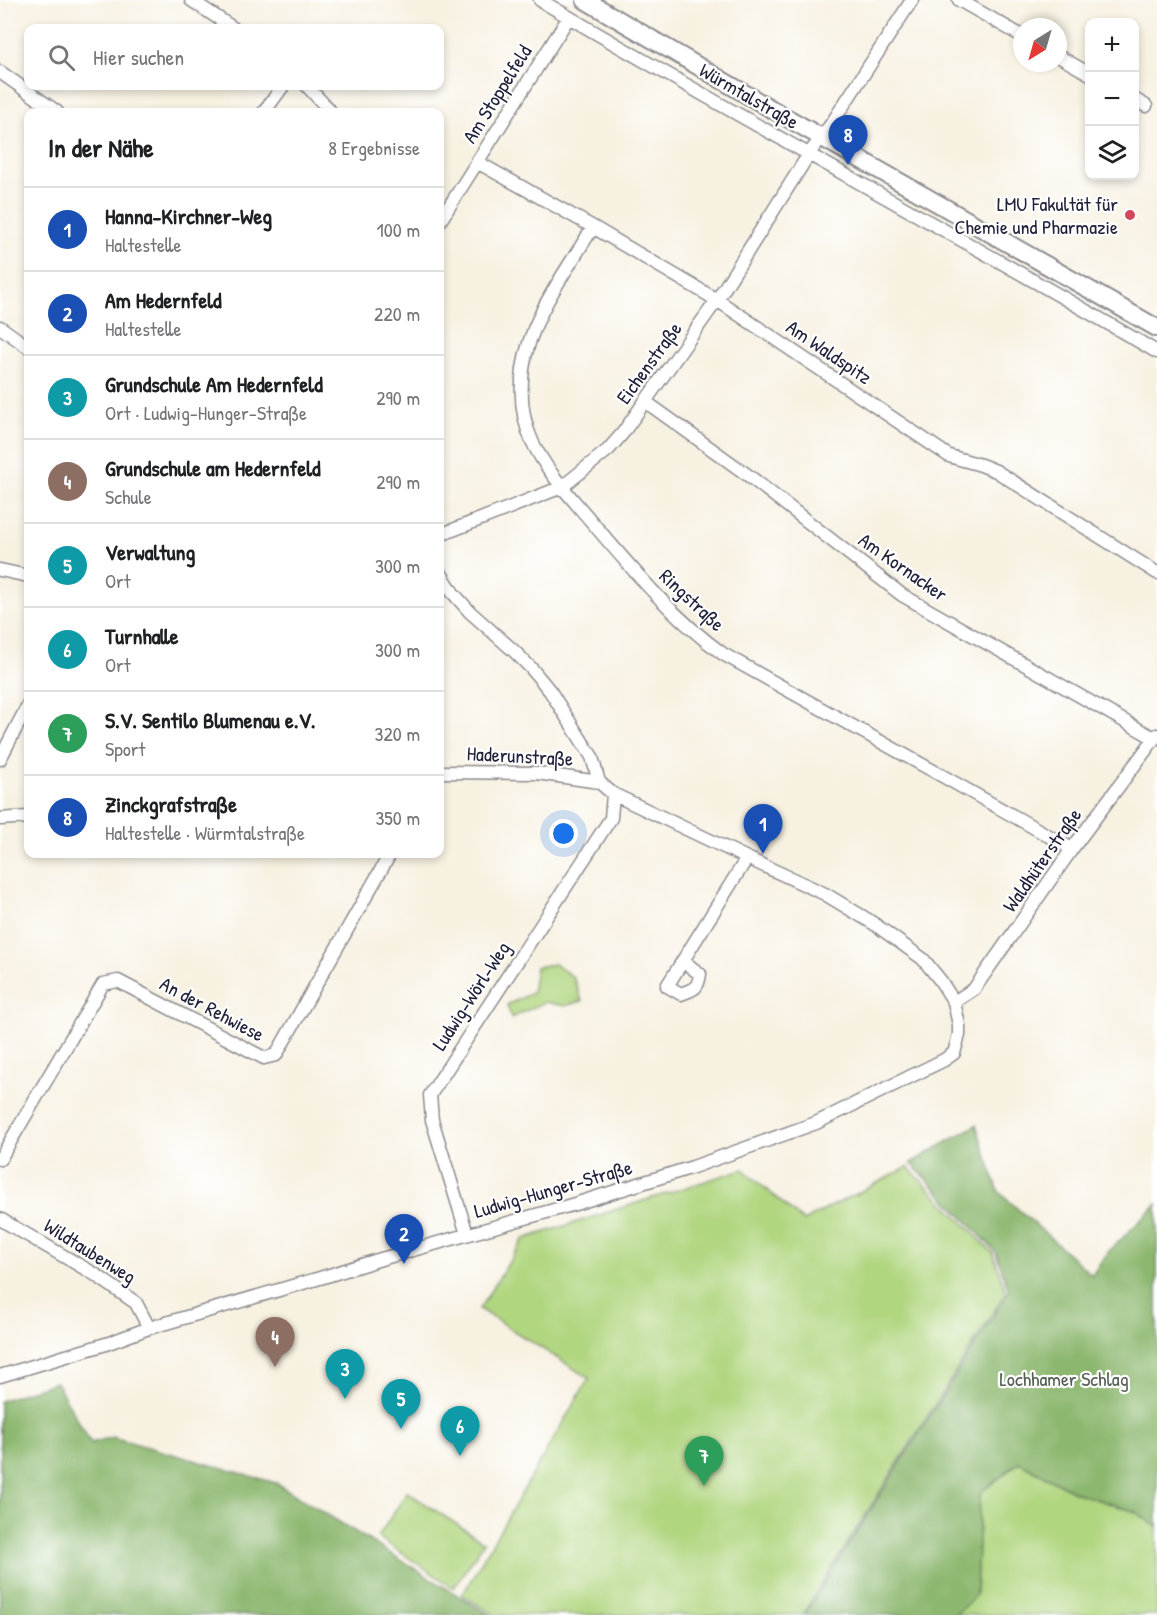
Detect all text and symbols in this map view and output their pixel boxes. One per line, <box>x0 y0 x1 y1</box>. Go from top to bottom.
north arrow <box>1013 18 1067 72</box>
map controls <box>1085 18 1139 180</box>
button: + <box>1085 18 1139 72</box>
search box <box>24 24 444 90</box>
street label: Am Stoppelfeld <box>456 39 537 148</box>
icon: search <box>45 41 78 74</box>
text: Hier suchen <box>93 42 184 72</box>
street label: Würmtalstraße <box>695 56 804 135</box>
button: − <box>1085 72 1139 126</box>
pin: 8 <box>828 116 868 165</box>
button: layers <box>1085 126 1139 180</box>
text: In der Nähe <box>48 130 154 165</box>
text: 8 Ergebnisse <box>328 134 420 161</box>
place label: LMU Fakultät für Chemie und Pharmazie <box>955 190 1118 240</box>
text: Hanna-Kirchner-Weg <box>105 201 272 231</box>
marker: LMU Fakultät für Chemie und Pharmazie <box>1123 208 1137 222</box>
text: 1 <box>64 216 71 243</box>
text: 100 m <box>377 216 420 243</box>
text: Haltestelle <box>105 231 181 258</box>
text: Am Hedernfeld <box>105 285 222 315</box>
text: 2 <box>63 300 72 327</box>
text: 220 m <box>374 300 420 327</box>
street label: Am Waldspitz <box>781 313 878 390</box>
text: Haltestelle <box>105 315 181 342</box>
street label: Eichenstraße <box>610 316 688 409</box>
text: Grundschule Am Hedernfeld <box>105 369 323 399</box>
text: 3 <box>63 384 72 411</box>
text: 290 m <box>376 384 420 411</box>
text: Ort · Ludwig-Hunger-Straße <box>105 399 307 426</box>
text: Grundschule am Hedernfeld <box>105 453 321 483</box>
text: 4 <box>64 468 71 495</box>
text: 290 m <box>376 468 420 495</box>
text: Schule <box>105 483 152 510</box>
street label: Am Kornacker <box>853 526 953 607</box>
text: Verwaltung <box>105 537 195 567</box>
text: 5 <box>63 552 72 579</box>
text: 300 m <box>375 552 420 579</box>
street label: Ringstraße <box>654 562 731 637</box>
text: Ort <box>105 567 131 594</box>
text: Turnhalle <box>105 621 179 651</box>
text: 6 <box>64 636 71 663</box>
text: 300 m <box>375 636 420 663</box>
text: Ort <box>105 651 131 678</box>
text: S.V. Sentilo Blumenau e.V. <box>105 705 316 735</box>
text: 7 <box>63 720 72 747</box>
text: 320 m <box>375 720 420 747</box>
text: Sport <box>105 735 145 762</box>
street label: Haderunstraße <box>466 739 574 772</box>
text: Zinckgrafstraße <box>105 789 237 819</box>
street label: Waldhüterstraße <box>996 802 1087 917</box>
text: 8 <box>63 804 72 831</box>
text: 350 m <box>375 804 420 831</box>
pin: 1 <box>744 804 783 854</box>
text: Haltestelle · Würmtalstraße <box>105 819 305 846</box>
your location <box>549 819 578 848</box>
street label: Ludwig-Wörl-Weg <box>425 936 516 1055</box>
street label: An der Rehwiese <box>155 970 269 1047</box>
street label: Ludwig-Hunger-Straße <box>471 1153 635 1224</box>
street label: Wildtaubenweg <box>39 1212 142 1290</box>
pin: 2 <box>384 1214 424 1264</box>
pin: 4 <box>256 1318 294 1367</box>
pin: 3 <box>326 1350 364 1399</box>
park label: Lochhamer Schlag <box>999 1365 1129 1392</box>
pin: 5 <box>382 1380 420 1429</box>
pin: 6 <box>440 1406 480 1456</box>
pin: 7 <box>684 1436 724 1486</box>

